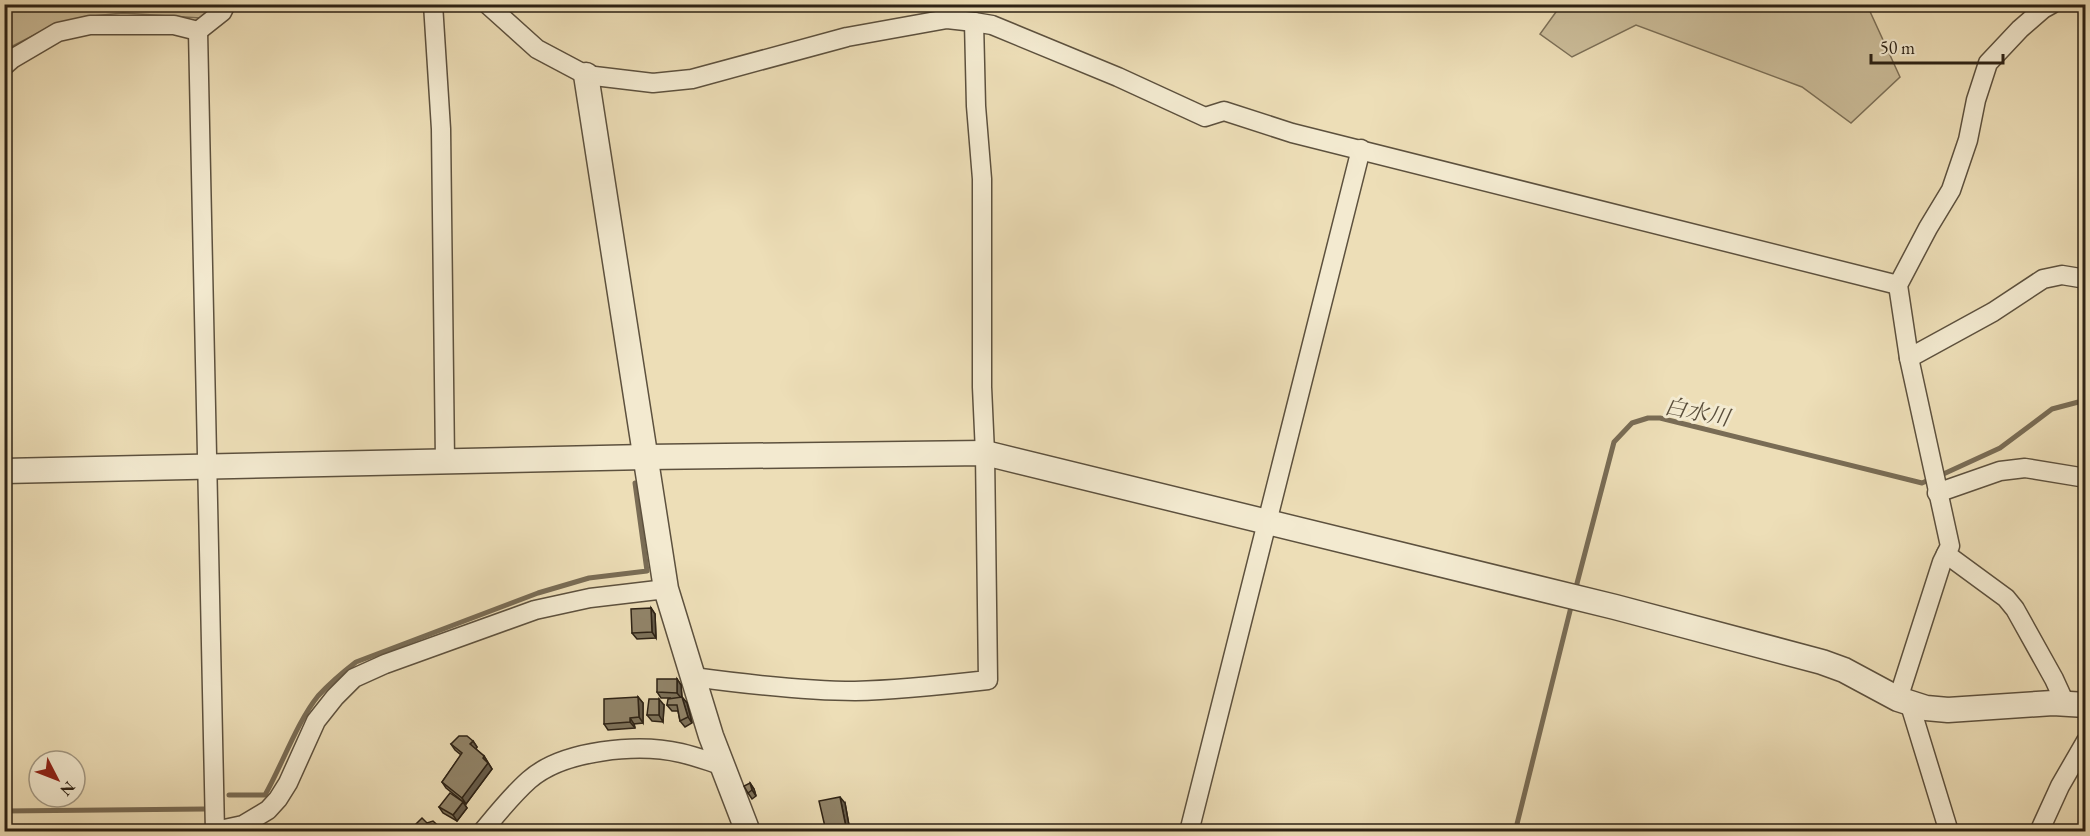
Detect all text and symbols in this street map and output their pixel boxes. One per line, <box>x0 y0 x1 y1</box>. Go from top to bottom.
scale bar <box>1871 27 2003 65</box>
text: 50 m <box>1880 36 1915 59</box>
water label: 白水川 <box>1662 391 1734 433</box>
north arrow <box>27 749 87 809</box>
text: N <box>56 777 80 801</box>

